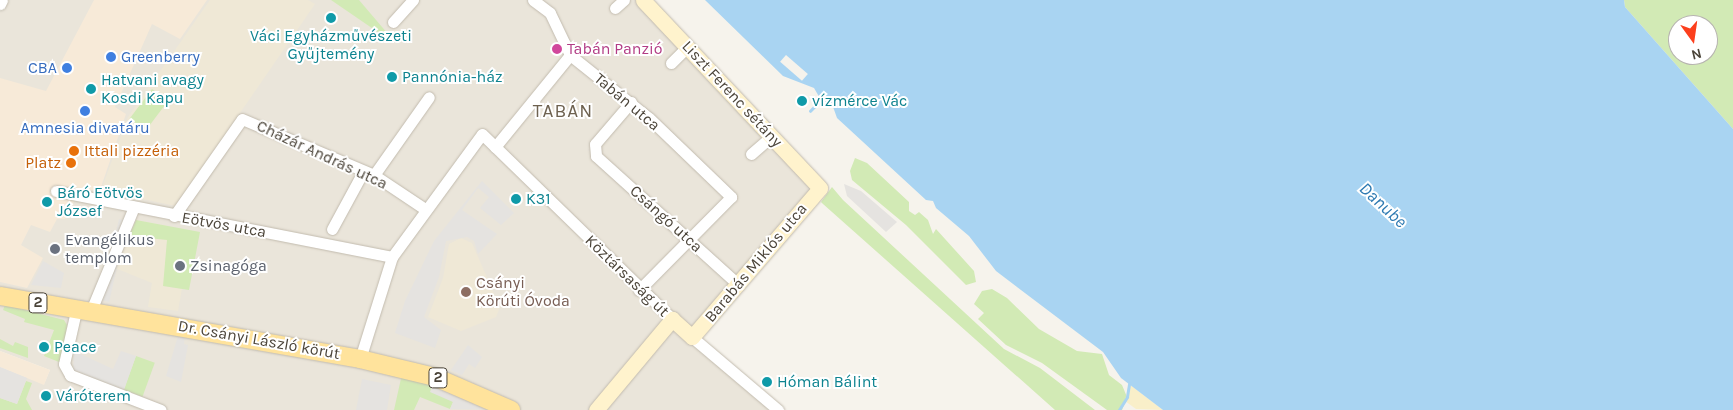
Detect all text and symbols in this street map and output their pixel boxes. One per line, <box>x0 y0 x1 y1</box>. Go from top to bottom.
marker: Váci Egyházművészeti Gyűjtemény <box>325 12 337 24</box>
north arrow <box>1668 15 1718 65</box>
place label: Váci Egyházművészeti Gyűjtemény <box>250 26 412 64</box>
street label: Liszt Ferenc sétány <box>678 37 786 151</box>
place label: Tabán Panzió <box>567 39 663 59</box>
marker: Tabán Panzió <box>551 43 563 55</box>
text: N <box>1690 45 1703 64</box>
place label: Greenberry <box>121 47 200 67</box>
marker: Greenberry <box>105 51 117 63</box>
place label: CBA <box>28 58 57 78</box>
marker: CBA <box>61 62 73 74</box>
place label: Pannónia-ház <box>402 67 503 87</box>
street label: Tabán utca <box>590 69 664 135</box>
place label: Hatvani avagy Kosdi Kapu <box>101 70 204 108</box>
marker: Pannónia-ház <box>386 71 398 83</box>
marker: Hatvani avagy Kosdi Kapu <box>85 83 97 95</box>
place label: vízmérce Vác <box>812 91 907 111</box>
marker: vízmérce Vác <box>796 95 808 107</box>
district label: TABÁN <box>532 101 594 123</box>
marker: Amnesia divatáru <box>79 105 91 117</box>
street label: Cházár András utca <box>254 116 390 194</box>
place label: Amnesia divatáru <box>20 118 150 138</box>
place label: Ittali pizzéria <box>84 141 179 161</box>
marker: Ittali pizzéria <box>68 145 80 157</box>
place label: Platz <box>25 153 61 173</box>
marker: Platz <box>65 157 77 169</box>
water label: Danube <box>1355 178 1411 232</box>
street label: Csángó utca <box>626 181 706 257</box>
place label: Báró Eötvös József <box>57 183 143 221</box>
place label: K31 <box>526 189 550 209</box>
marker: K31 <box>510 193 522 205</box>
marker: Báró Eötvös József <box>41 196 53 208</box>
street label: Barabás Miklós utca <box>701 200 811 326</box>
street label: Eötvös utca <box>180 208 268 242</box>
place label: Evangélikus templom <box>65 230 154 268</box>
street label: Köztársaság út <box>581 231 673 321</box>
marker: Evangélikus templom <box>49 243 61 255</box>
place label: Zsinagóga <box>190 256 267 276</box>
marker: Zsinagóga <box>174 260 186 272</box>
place label: Csányi Körúti Óvoda <box>476 273 570 311</box>
marker: Csányi Körúti Óvoda <box>460 286 472 298</box>
road number: 2 <box>28 290 48 316</box>
street label: Dr. Csányi László körút <box>176 316 342 364</box>
place label: Peace <box>54 337 96 357</box>
marker: Peace <box>38 341 50 353</box>
road number: 2 <box>428 366 448 390</box>
place label: Hóman Bálint <box>777 372 877 392</box>
marker: Hóman Bálint <box>761 376 773 388</box>
place label: Váróterem <box>56 386 131 406</box>
marker: Váróterem <box>40 390 52 402</box>

